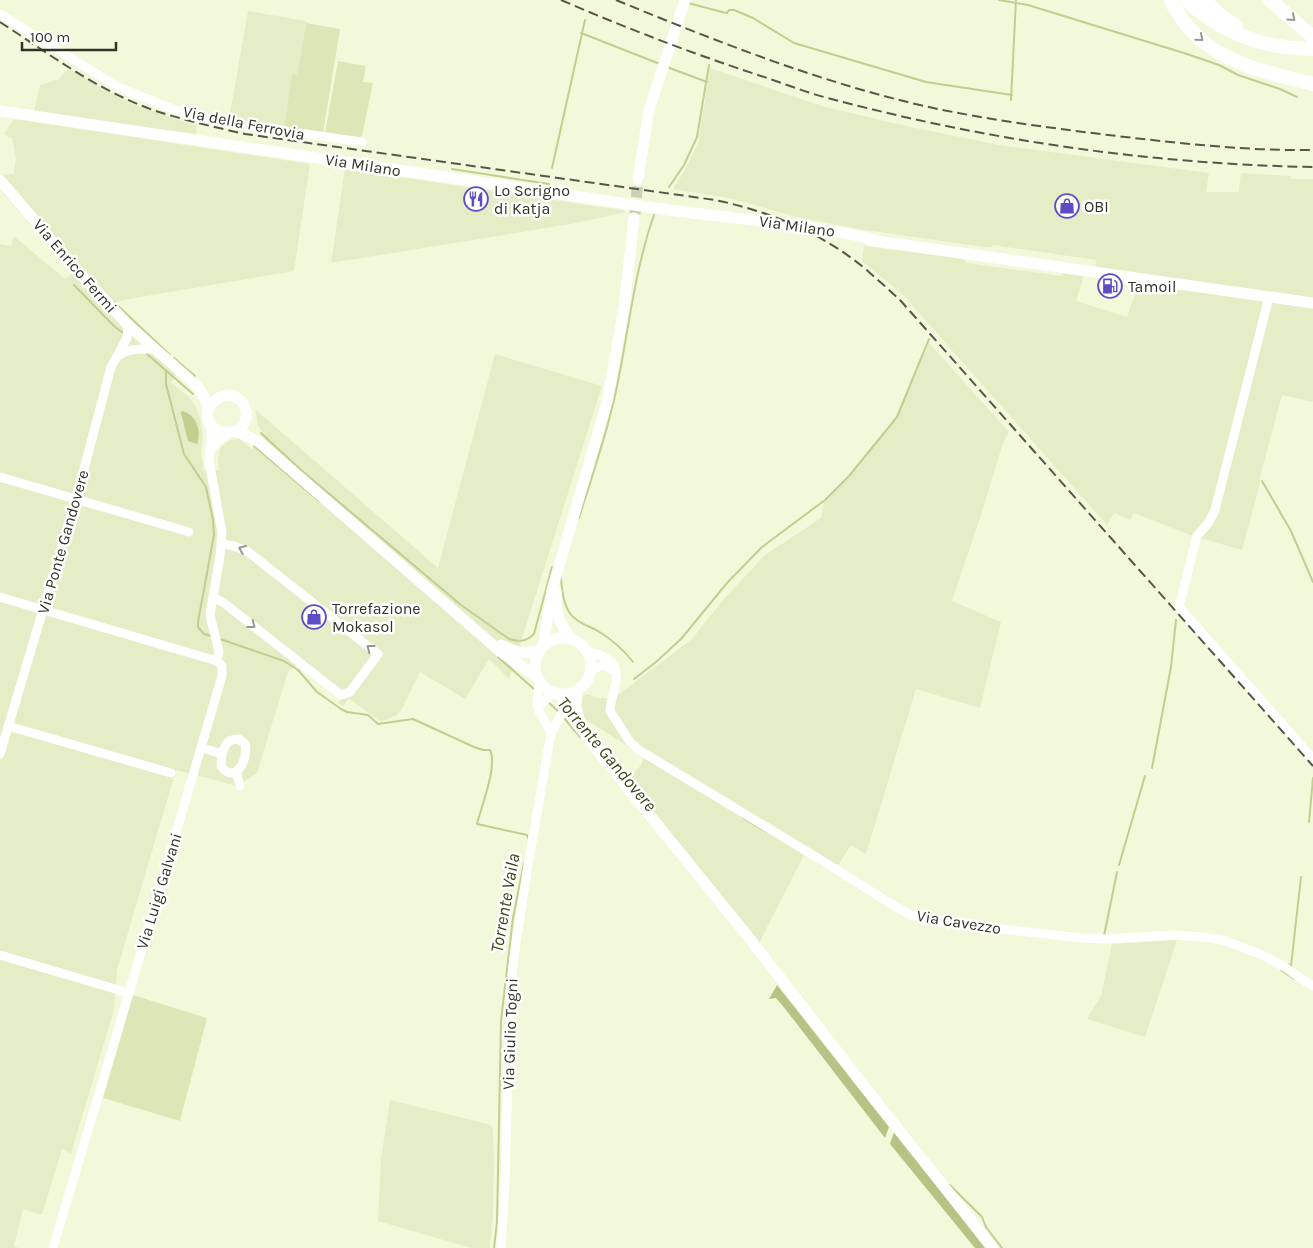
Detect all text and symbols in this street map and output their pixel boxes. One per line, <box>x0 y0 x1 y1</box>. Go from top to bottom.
one-way arrow <box>1286 12 1295 21</box>
scale bar <box>22 20 116 52</box>
text: 100 m <box>30 28 70 46</box>
one-way arrow <box>1194 32 1203 41</box>
street label: Via della Ferrovia <box>181 102 307 144</box>
street label: Via Milano <box>324 150 402 180</box>
place label: Lo Scrigno di Katja <box>494 181 570 218</box>
restaurant icon: Lo Scrigno di Katja <box>463 186 489 212</box>
shop icon: OBI <box>1054 193 1080 219</box>
place label: OBI <box>1084 197 1109 216</box>
street label: Via Milano <box>758 211 836 241</box>
street label: Via Enrico Fermi <box>29 215 121 317</box>
fuel station icon: Tamoil <box>1097 273 1123 299</box>
place label: Tamoil <box>1128 277 1176 296</box>
street label: Via Ponte Gandovere <box>33 468 93 616</box>
one-way arrow <box>238 545 247 555</box>
place label: Torrefazione Mokasol <box>332 599 421 636</box>
shop icon: Torrefazione Mokasol <box>301 604 327 630</box>
one-way arrow <box>246 620 255 628</box>
one-way arrow <box>366 645 376 654</box>
water label: Torrente Gandovere <box>553 692 661 816</box>
street label: Via Luigi Galvani <box>132 830 186 952</box>
water label: Torrente Vaila <box>485 852 525 954</box>
street label: Via Cavezzo <box>915 906 1003 938</box>
street label: Via Giulio Togni <box>499 978 521 1090</box>

